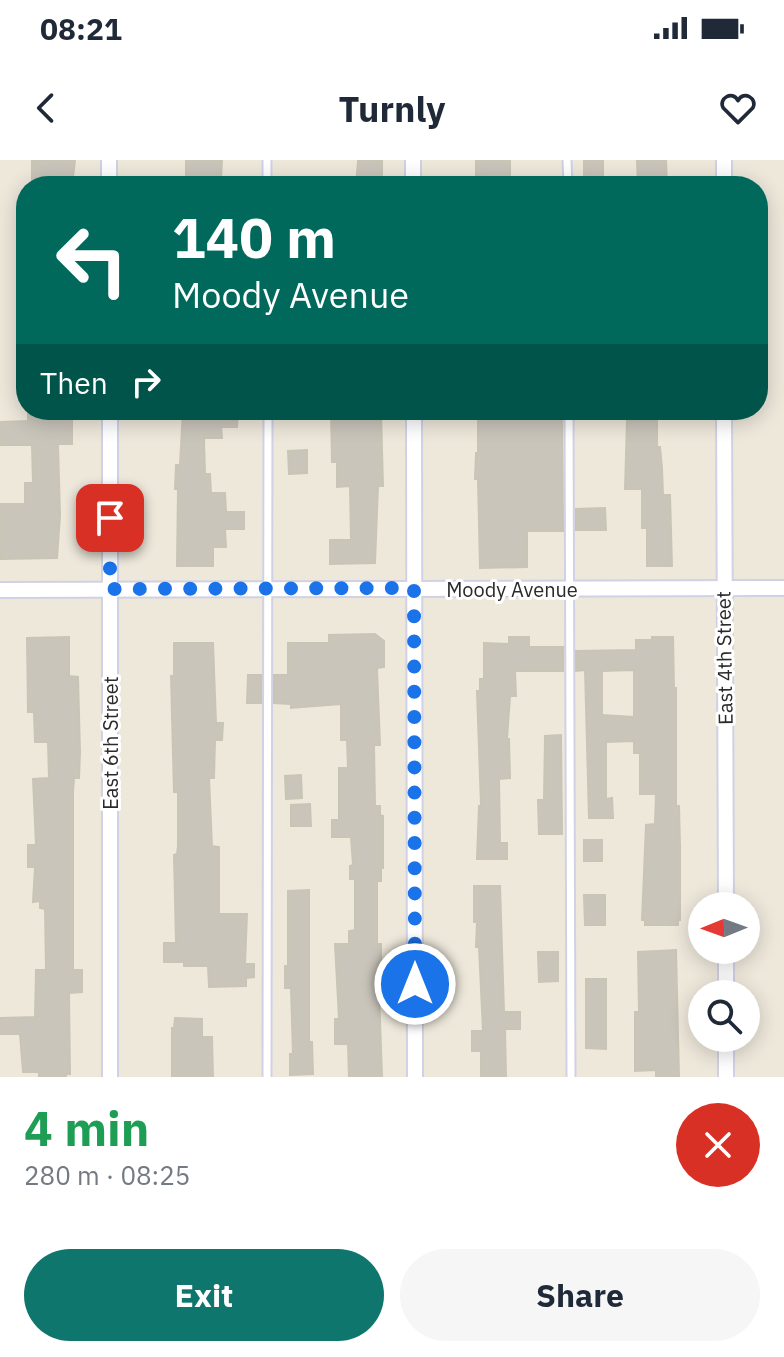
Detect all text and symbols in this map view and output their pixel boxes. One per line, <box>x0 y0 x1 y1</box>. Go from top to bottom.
text: 08:21 <box>40 9 122 48</box>
text: Turnly <box>339 85 445 132</box>
icon: back <box>24 86 68 130</box>
icon: heart <box>716 86 760 130</box>
text: 140 m <box>172 201 336 273</box>
icon: left <box>40 208 144 312</box>
text: Moody Avenue <box>172 271 409 318</box>
icon: right <box>124 360 168 404</box>
text: Then <box>40 363 108 402</box>
pin <box>76 484 144 552</box>
icon: arrive <box>88 496 132 540</box>
street label: Moody Avenue <box>446 576 578 603</box>
street label: East 4th Street <box>709 591 739 725</box>
street label: East 6th Street <box>97 676 124 810</box>
north arrow <box>688 892 760 964</box>
map controls <box>688 892 760 1052</box>
position arrow <box>373 942 457 1026</box>
button: search <box>688 980 760 1052</box>
text: 4 min <box>24 1097 149 1159</box>
button: close <box>676 1103 760 1187</box>
text: 280 m · 08:25 <box>24 1158 190 1192</box>
button: Exit <box>24 1249 384 1341</box>
button: Share <box>400 1249 760 1341</box>

